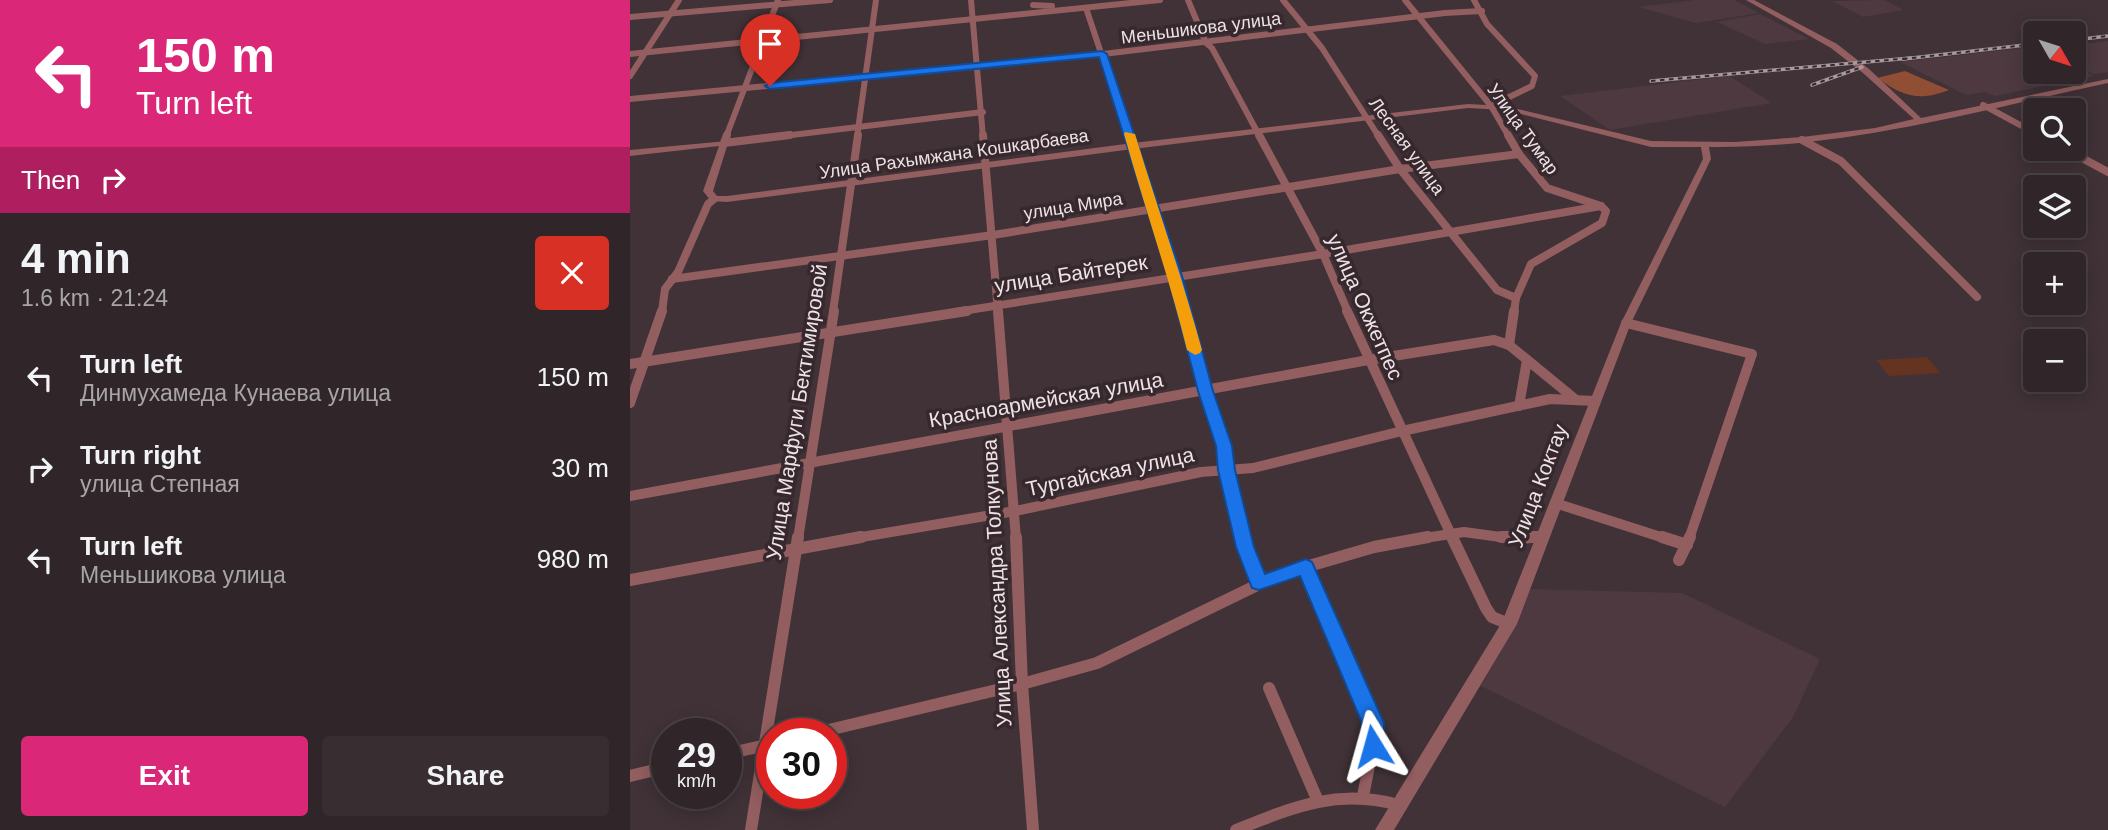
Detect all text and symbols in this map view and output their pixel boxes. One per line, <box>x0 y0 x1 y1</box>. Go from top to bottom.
street label: Меньшикова улица <box>1120 8 1283 48</box>
pin <box>740 14 800 86</box>
north arrow <box>2023 21 2086 84</box>
map controls <box>2023 21 2086 392</box>
icon: arrive <box>751 25 789 63</box>
icon: left <box>21 28 112 119</box>
text: 150 m <box>136 28 275 82</box>
street label: Улица Тумар <box>1483 80 1563 178</box>
text: Turn left <box>136 85 252 121</box>
street label: Лесная улица <box>1365 94 1449 199</box>
button: search <box>2023 98 2086 161</box>
street label: Улица Рахымжана Кошкарбаева <box>818 125 1091 183</box>
icon: right <box>94 161 132 199</box>
text: Then <box>21 165 80 195</box>
button: layers <box>2023 175 2086 238</box>
street label: улица Мира <box>1022 188 1125 224</box>
street label: улица Окжетпес <box>1323 230 1408 383</box>
text: 4 min <box>21 235 131 282</box>
button: close <box>535 236 609 310</box>
street label: улица Байтерек <box>993 250 1150 297</box>
button: + <box>2023 252 2086 315</box>
street label: Улица Марфуги Бектимировой <box>762 262 831 562</box>
text: 1.6 km · 21:24 <box>21 285 168 311</box>
button: − <box>2023 329 2086 392</box>
text: Turn left <box>80 349 182 379</box>
icon: left <box>21 359 59 397</box>
text: 150 m <box>537 362 609 392</box>
street label: Красноармейская улица <box>927 368 1165 431</box>
text: Динмухамеда Кунаева улица <box>80 380 391 406</box>
street label: Улица Коктау <box>1503 420 1572 551</box>
street label: Улица Александра Толкунова <box>977 438 1016 728</box>
text: Turn right <box>80 440 201 470</box>
street label: Тургайская улица <box>1024 442 1196 501</box>
icon: right <box>21 450 59 488</box>
text: 30 m <box>551 453 609 483</box>
text: улица Степная <box>80 471 240 497</box>
text: Turn left <box>80 531 182 561</box>
icon: left <box>21 541 59 579</box>
text: 980 m <box>537 544 609 574</box>
text: Меньшикова улица <box>80 562 286 588</box>
position arrow <box>1336 709 1410 783</box>
speed limit sign: 30 <box>756 718 847 809</box>
text: 29 <box>677 735 716 774</box>
button: Exit <box>21 736 308 816</box>
button: Share <box>322 736 609 816</box>
text: km/h <box>677 771 716 791</box>

